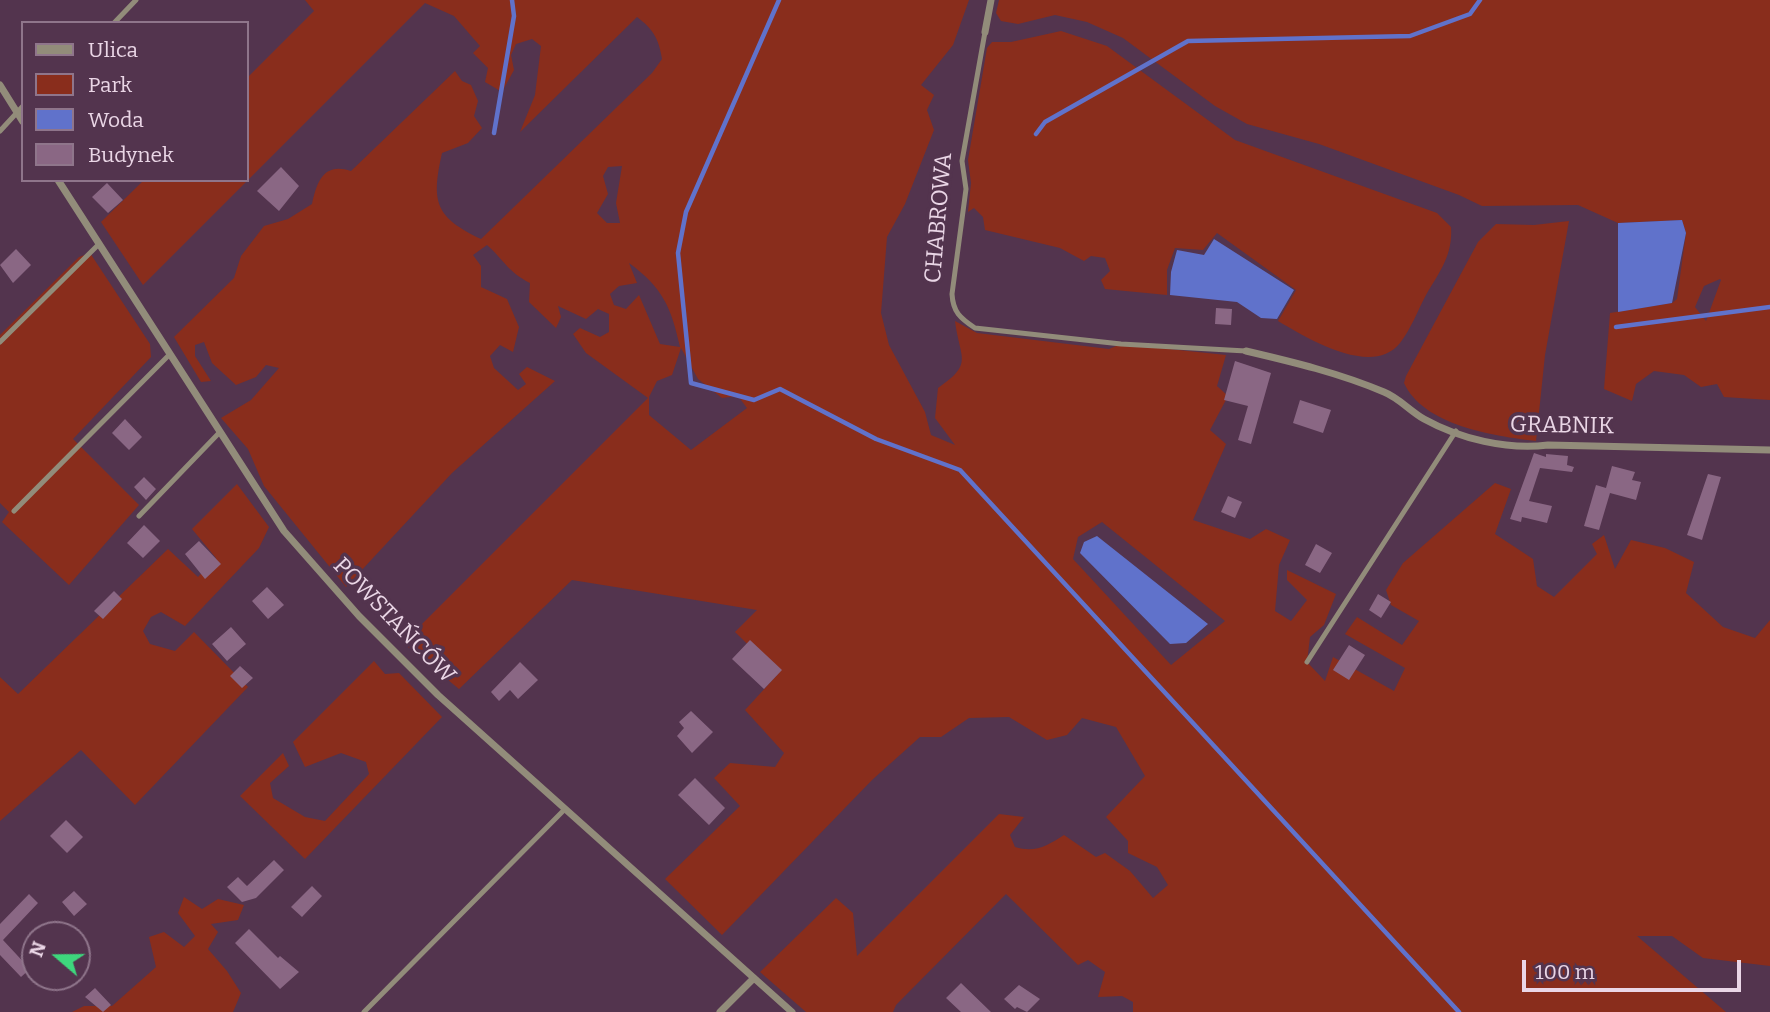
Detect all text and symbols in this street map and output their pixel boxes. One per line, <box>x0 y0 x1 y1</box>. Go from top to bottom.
legend <box>21 21 248 182</box>
text: Ulica <box>88 37 138 63</box>
text: Park <box>88 72 132 98</box>
text: Woda <box>88 107 144 133</box>
text: Budynek <box>88 142 174 168</box>
street label: CHABROWA <box>920 152 958 284</box>
street label: GRABNIK <box>1510 411 1614 441</box>
street label: POWSTAŃCÓW <box>327 552 461 690</box>
north arrow <box>21 921 91 991</box>
text: N <box>24 939 51 960</box>
scale bar <box>1525 946 1744 990</box>
text: 100 m <box>1535 959 1595 985</box>

